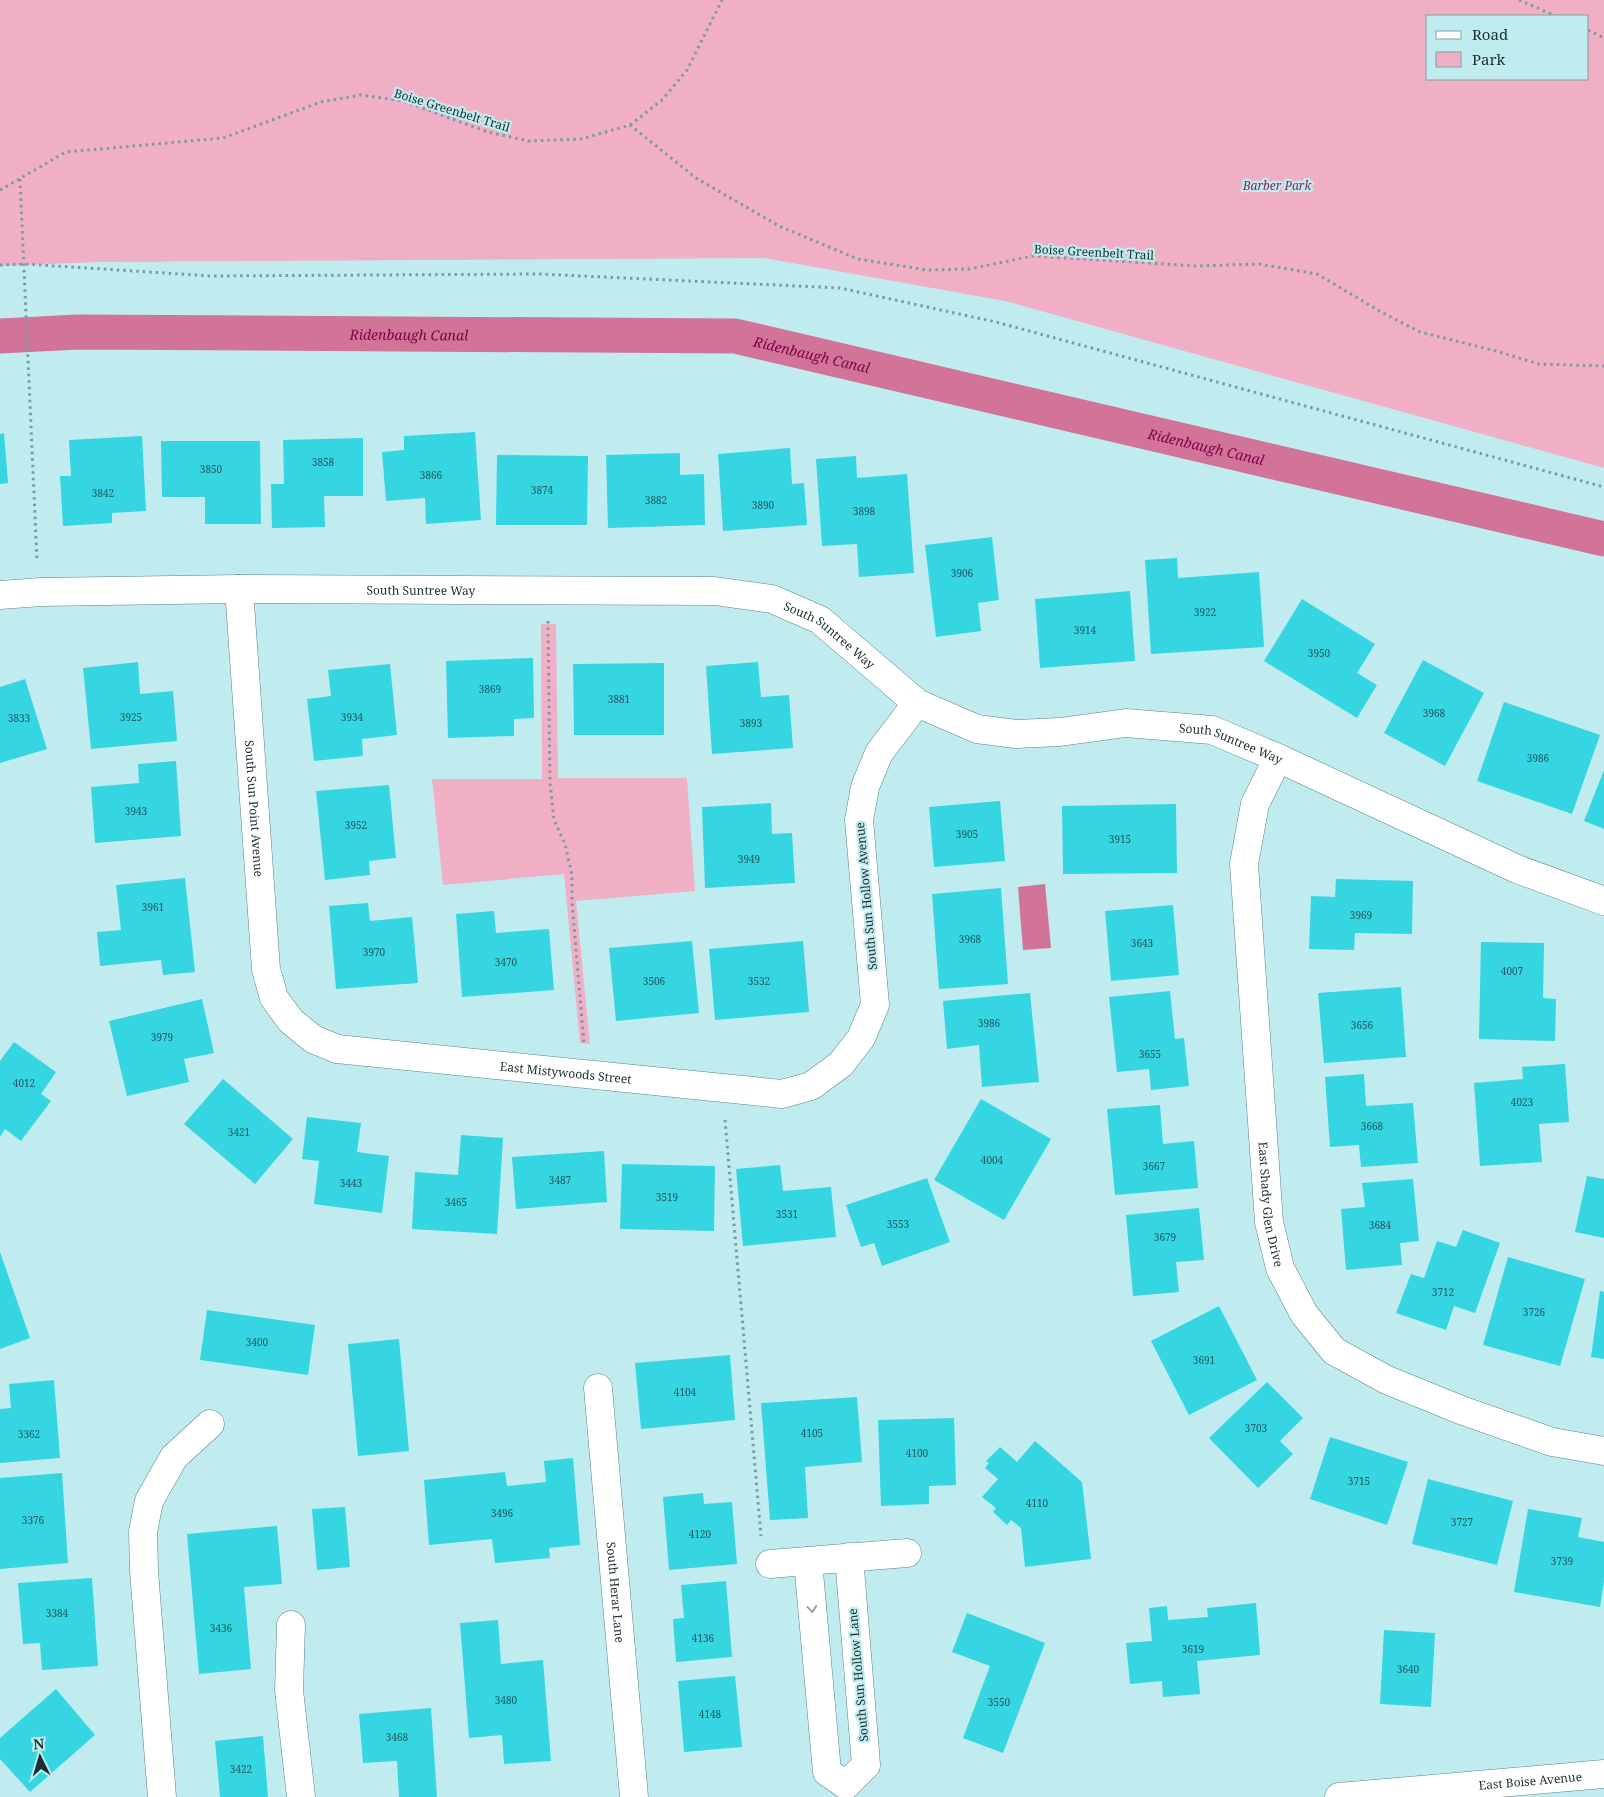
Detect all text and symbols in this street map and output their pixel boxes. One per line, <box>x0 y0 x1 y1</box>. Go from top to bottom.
legend <box>1426 15 1589 80</box>
text: Road <box>1472 24 1508 44</box>
text: Park <box>1472 49 1506 69</box>
street label: Boise Greenbelt Trail <box>392 84 512 136</box>
park label: Barber Park <box>1242 177 1312 194</box>
street label: Boise Greenbelt Trail <box>1033 240 1155 264</box>
water label: Ridenbaugh Canal <box>348 324 469 344</box>
water label: Ridenbaugh Canal <box>751 331 873 377</box>
water label: Ridenbaugh Canal <box>1145 423 1267 469</box>
house number: 3858 <box>312 455 335 469</box>
house number: 3850 <box>200 462 223 476</box>
house number: 3866 <box>420 468 443 482</box>
house number: 3874 <box>531 483 554 497</box>
house number: 3842 <box>92 486 114 500</box>
house number: 3882 <box>645 493 667 507</box>
house number: 3890 <box>752 498 775 512</box>
house number: 3898 <box>853 504 876 518</box>
house number: 3906 <box>951 566 974 580</box>
street label: South Suntree Way <box>366 581 476 598</box>
street label: South Suntree Way <box>781 597 879 672</box>
house number: 3922 <box>1194 605 1216 619</box>
house number: 3914 <box>1074 623 1097 637</box>
house number: 3950 <box>1308 646 1331 660</box>
house number: 3869 <box>479 682 501 696</box>
house number: 3881 <box>608 692 630 706</box>
house number: 3968 <box>1423 706 1446 720</box>
house number: 3925 <box>120 710 142 724</box>
house number: 3934 <box>341 710 364 724</box>
house number: 3833 <box>8 711 31 725</box>
house number: 3893 <box>740 716 763 730</box>
street label: South Suntree Way <box>1179 719 1286 768</box>
street label: South Sun Point Avenue <box>241 739 268 877</box>
house number: 3986 <box>1527 751 1550 765</box>
house number: 3943 <box>125 804 148 818</box>
house number: 3952 <box>345 818 367 832</box>
street label: South Sun Hollow Avenue <box>851 821 881 971</box>
house number: 3905 <box>956 827 978 841</box>
house number: 3915 <box>1109 832 1131 846</box>
house number: 3949 <box>738 852 760 866</box>
house number: 3961 <box>142 900 164 914</box>
house number: 3969 <box>1350 908 1372 922</box>
house number: 3968 <box>959 932 982 946</box>
house number: 3643 <box>1131 936 1154 950</box>
house number: 3970 <box>363 945 386 959</box>
house number: 3470 <box>495 955 518 969</box>
house number: 4007 <box>1501 964 1524 978</box>
house number: 3506 <box>643 974 666 988</box>
house number: 3532 <box>748 974 770 988</box>
house number: 3986 <box>978 1016 1001 1030</box>
house number: 3656 <box>1351 1018 1374 1032</box>
house number: 3979 <box>151 1030 173 1044</box>
house number: 3655 <box>1139 1047 1161 1061</box>
street label: East Mistywoods Street <box>499 1057 632 1087</box>
house number: 4012 <box>13 1076 35 1090</box>
house number: 4023 <box>1511 1095 1534 1109</box>
house number: 3668 <box>1361 1119 1384 1133</box>
house number: 3421 <box>228 1125 250 1139</box>
street label: East Shady Glen Drive <box>1255 1141 1288 1269</box>
house number: 4004 <box>981 1153 1004 1167</box>
house number: 3667 <box>1143 1159 1166 1173</box>
house number: 3487 <box>549 1173 572 1187</box>
house number: 3443 <box>340 1176 363 1190</box>
house number: 3519 <box>656 1190 678 1204</box>
house number: 3465 <box>445 1195 467 1209</box>
house number: 3531 <box>776 1207 798 1221</box>
house number: 3553 <box>887 1217 910 1231</box>
house number: 3684 <box>1369 1218 1392 1232</box>
house number: 3679 <box>1154 1230 1176 1244</box>
house number: 3712 <box>1432 1285 1454 1299</box>
house number: 3726 <box>1523 1305 1546 1319</box>
house number: 3400 <box>246 1335 269 1349</box>
house number: 3691 <box>1193 1353 1215 1367</box>
house number: 4104 <box>674 1385 697 1399</box>
house number: 3703 <box>1245 1421 1268 1435</box>
house number: 4105 <box>801 1426 823 1440</box>
house number: 3362 <box>18 1427 40 1441</box>
house number: 4100 <box>906 1446 929 1460</box>
house number: 3715 <box>1348 1474 1370 1488</box>
house number: 4110 <box>1026 1496 1049 1510</box>
house number: 3496 <box>491 1506 514 1520</box>
house number: 3376 <box>22 1513 45 1527</box>
house number: 3727 <box>1451 1515 1474 1529</box>
house number: 4120 <box>689 1527 712 1541</box>
street label: South Herar Lane <box>603 1541 629 1643</box>
house number: 3739 <box>1551 1554 1573 1568</box>
house number: 3384 <box>46 1606 69 1620</box>
one-way arrow <box>807 1606 818 1614</box>
street label: South Sun Hollow Lane <box>844 1608 872 1742</box>
house number: 3436 <box>210 1621 233 1635</box>
house number: 4136 <box>692 1631 715 1645</box>
house number: 3619 <box>1182 1642 1204 1656</box>
house number: 3640 <box>1397 1662 1420 1676</box>
house number: 3480 <box>495 1693 518 1707</box>
house number: 3550 <box>988 1695 1011 1709</box>
house number: 4148 <box>699 1707 722 1721</box>
house number: 3468 <box>386 1730 409 1744</box>
north arrow <box>15 1732 65 1782</box>
text: N <box>32 1734 45 1753</box>
house number: 3422 <box>230 1762 252 1776</box>
street label: East Boise Avenue <box>1478 1767 1583 1793</box>

